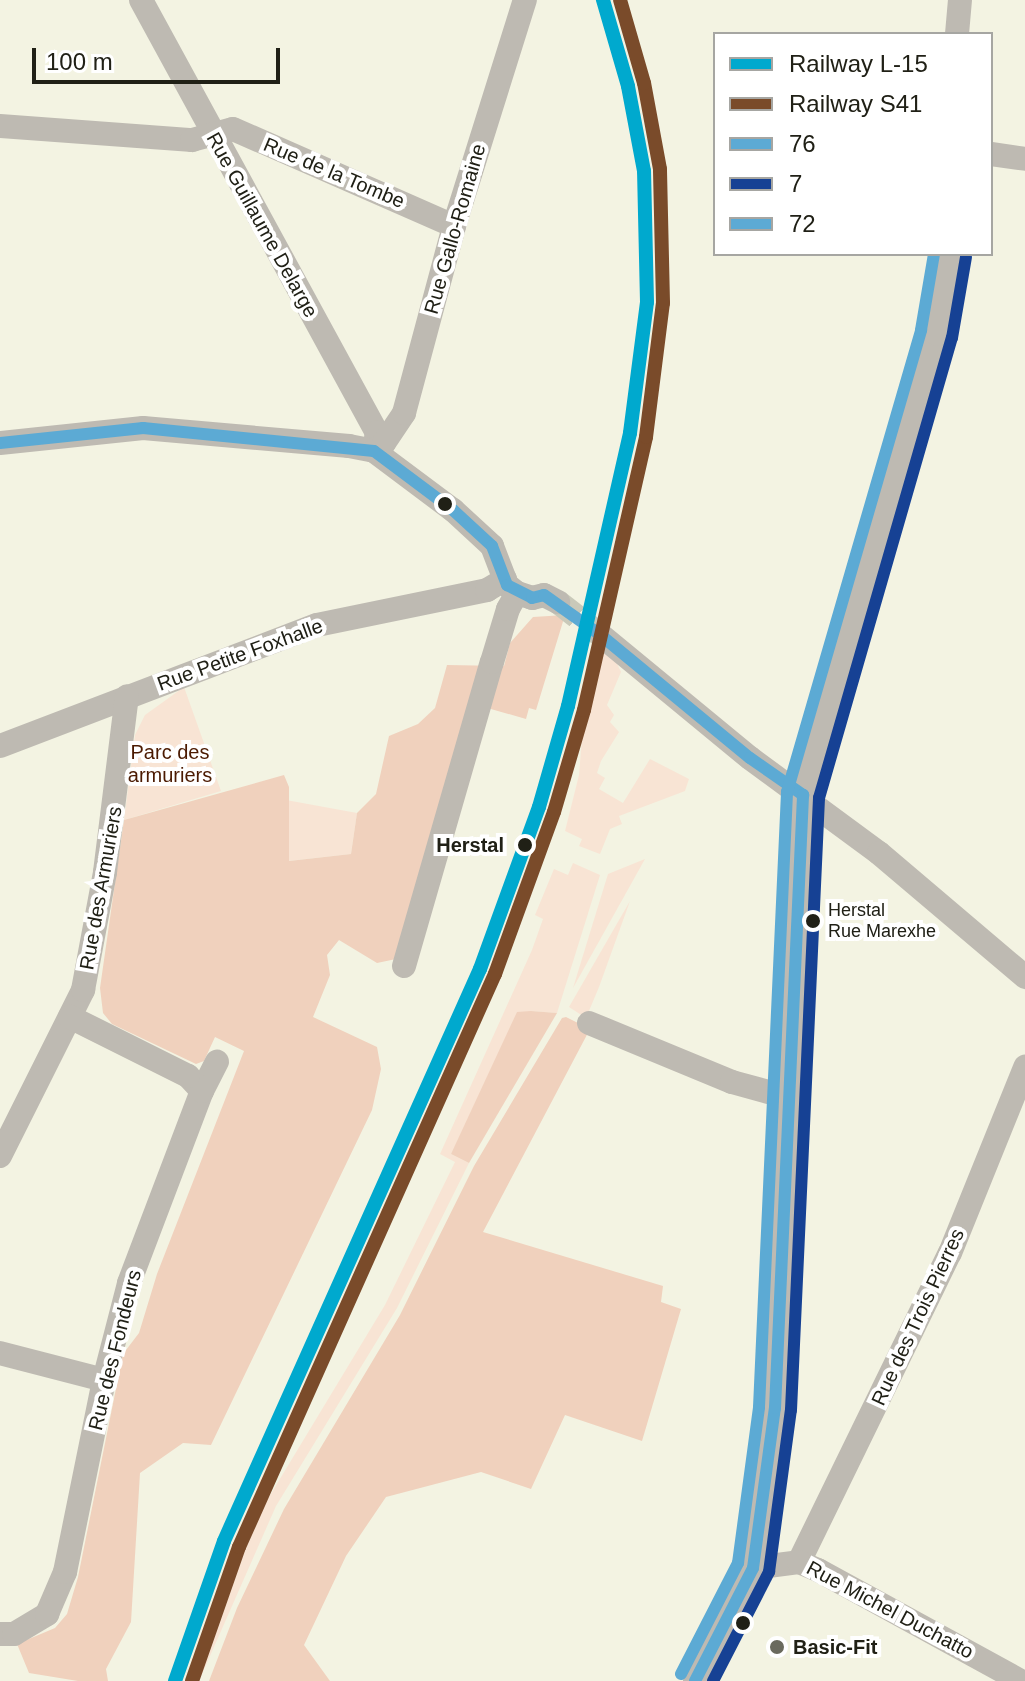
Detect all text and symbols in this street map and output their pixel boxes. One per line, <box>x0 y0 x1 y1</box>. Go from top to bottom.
scale bar <box>36 32 284 82</box>
legend <box>713 32 993 256</box>
text: 100 m <box>46 48 113 75</box>
text: Railway L-15 <box>789 50 928 77</box>
text: Railway S41 <box>789 90 922 117</box>
street label: Rue Guillaume Delarge <box>201 128 323 322</box>
text: 76 <box>789 130 816 157</box>
street label: Rue de la Tombe <box>260 132 408 214</box>
street label: Rue Gallo-Romaine <box>419 141 491 317</box>
text: 7 <box>789 170 802 197</box>
text: 72 <box>789 210 816 237</box>
unlabelled marker <box>437 496 453 512</box>
street label: Rue Petite Foxhalle <box>154 614 326 696</box>
park label: Parc des armuriers <box>128 740 212 787</box>
street label: Rue des Armuriers <box>75 804 127 972</box>
marker: Herstal <box>511 831 539 859</box>
place label: Herstal <box>436 833 504 857</box>
place label: Herstal Rue Marexhe <box>828 900 936 942</box>
marker: Herstal Rue Marexhe <box>805 913 821 929</box>
street label: Rue des Trois Pierres <box>866 1225 970 1409</box>
street label: Rue des Fondeurs <box>83 1267 147 1433</box>
street label: Rue Michel Duchatto <box>802 1556 978 1664</box>
unlabelled marker <box>735 1615 751 1631</box>
place label: Basic-Fit <box>793 1635 877 1659</box>
marker: Basic-Fit <box>768 1638 786 1656</box>

